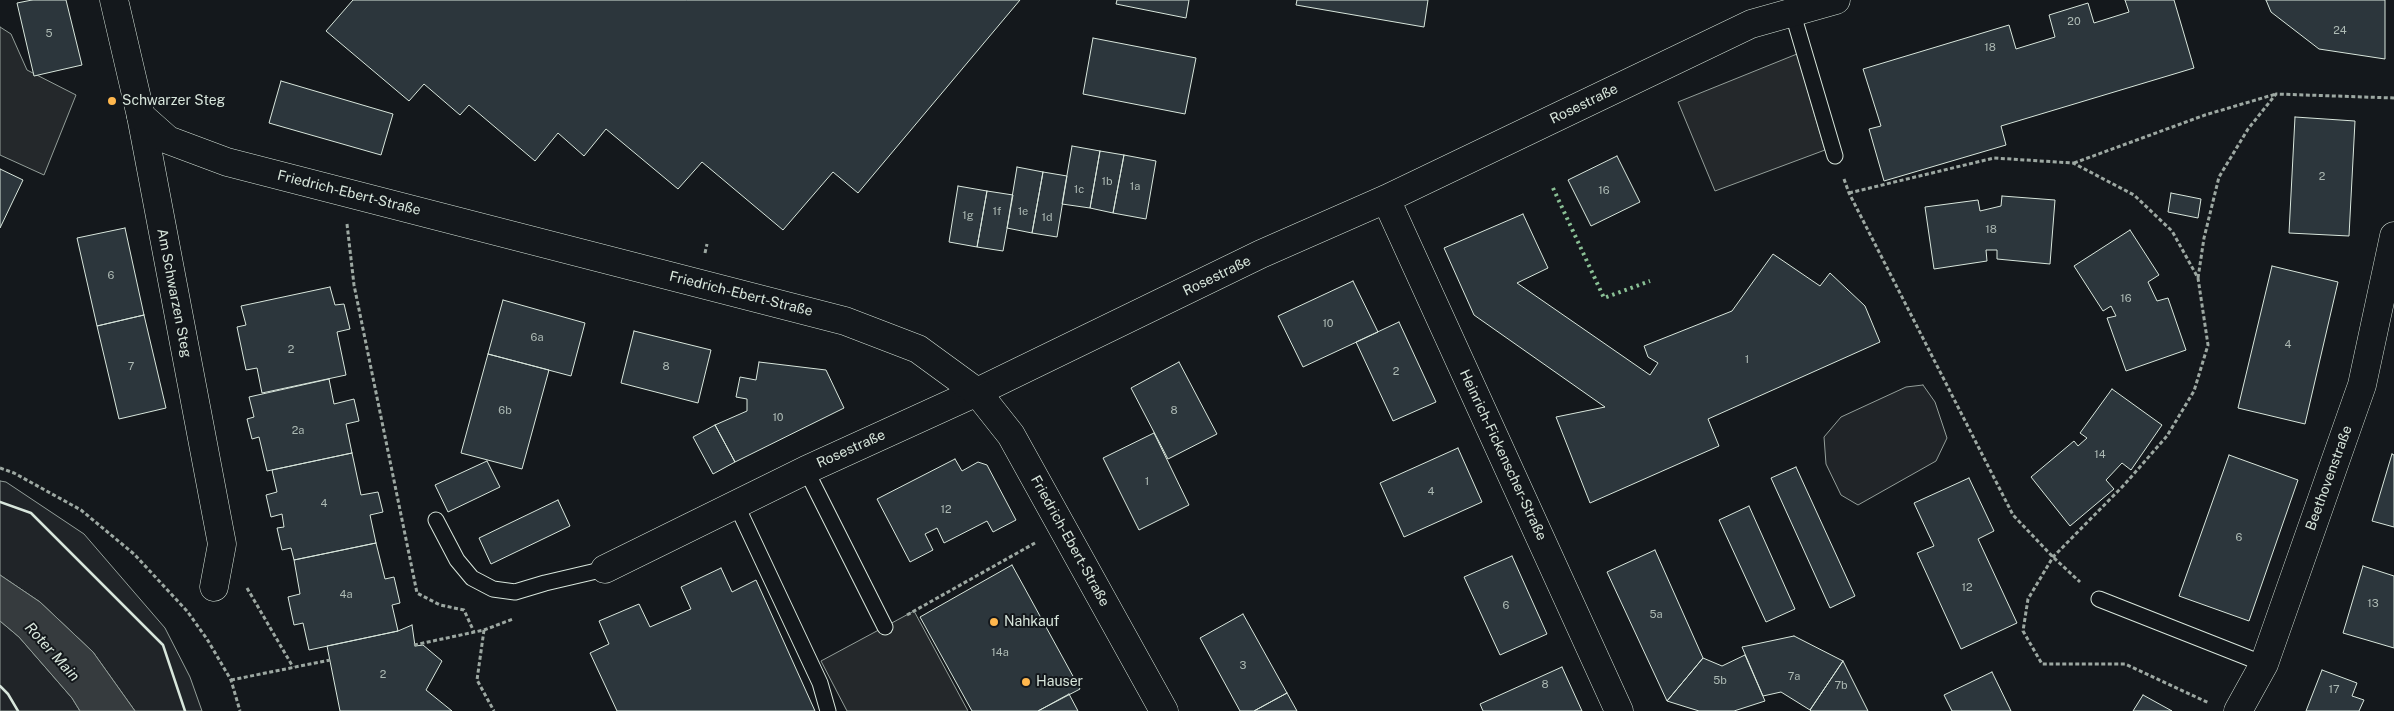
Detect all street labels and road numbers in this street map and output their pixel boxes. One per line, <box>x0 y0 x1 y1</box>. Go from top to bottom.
street label: Rosestraße <box>1547 80 1621 128</box>
street label: Friedrich-Ebert-Straße <box>276 167 422 219</box>
street label: Am Schwarzen Steg <box>153 227 195 359</box>
street label: Rosestraße <box>1180 252 1254 300</box>
street label: Friedrich-Ebert-Straße <box>668 268 814 320</box>
street label: Heinrich-Fickenscher-Straße <box>1456 367 1550 543</box>
street label: Beethovenstraße <box>2302 423 2356 533</box>
street label: Rosestraße <box>814 426 888 472</box>
street label: Friedrich-Ebert-Straße <box>1027 473 1113 609</box>

